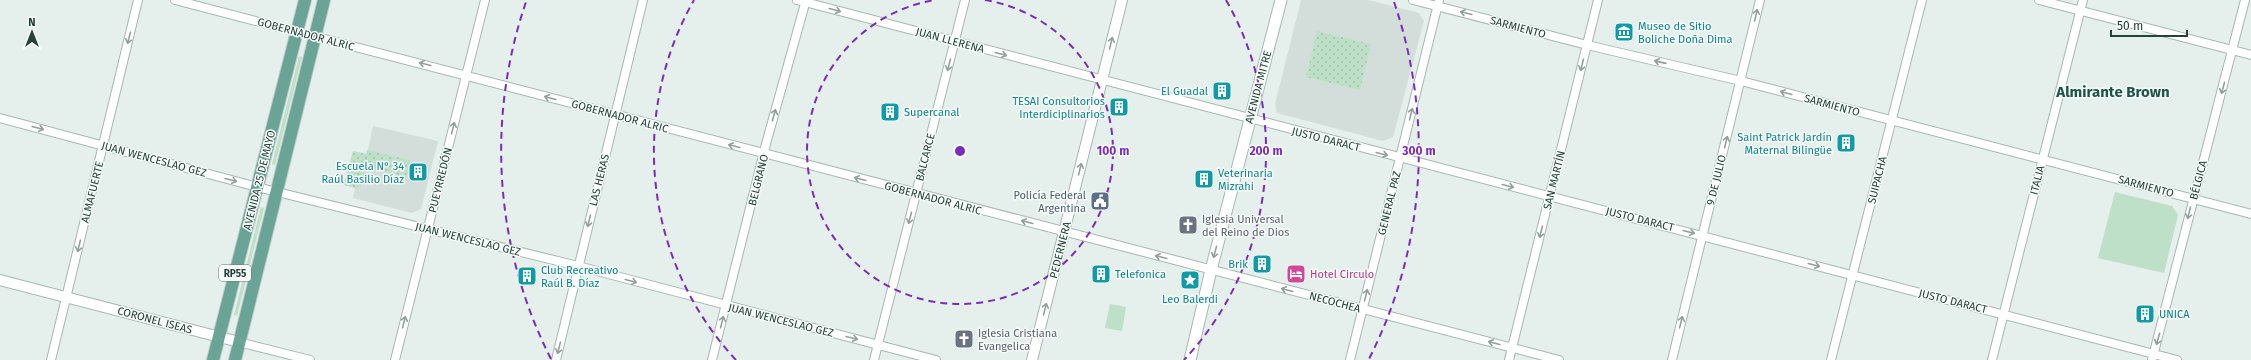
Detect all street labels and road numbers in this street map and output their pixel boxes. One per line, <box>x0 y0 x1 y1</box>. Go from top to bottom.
street label: SARMIENTO <box>1489 14 1547 41</box>
street label: GOBERNADOR ALRIC <box>256 15 356 54</box>
street label: JUAN LLERENA <box>914 25 986 56</box>
street label: AVENIDA MITRE <box>1242 49 1275 125</box>
street label: SARMIENTO <box>1803 92 1861 119</box>
street label: GOBERNADOR ALRIC <box>570 97 670 136</box>
street label: JUSTO DARACT <box>1290 125 1362 154</box>
street label: AVENIDA 25 DE MAYO <box>241 129 278 231</box>
street label: BALCARCE <box>913 132 938 182</box>
street label: JUAN WENCESLAO GEZ <box>100 139 208 180</box>
street label: PUEYRREDÓN <box>425 146 455 214</box>
street label: SAN MARTÍN <box>1540 149 1568 211</box>
street label: LAS HERAS <box>587 153 612 207</box>
street label: BELGRANO <box>746 153 771 207</box>
street label: 9 DE JULIO <box>1704 154 1729 207</box>
street label: SUIPACHA <box>1865 154 1890 205</box>
street label: BÉLGICA <box>2186 158 2210 201</box>
street label: ALMAFUERTE <box>79 160 106 224</box>
street label: ITALIA <box>2028 163 2048 196</box>
street label: GENERAL PAZ <box>1375 170 1404 236</box>
street label: SARMIENTO <box>2117 173 2175 200</box>
street label: GOBERNADOR ALRIC <box>883 179 983 218</box>
street label: JUSTO DARACT <box>1604 205 1676 234</box>
street label: JUAN WENCESLAO GEZ <box>414 220 522 259</box>
street label: PEDERNERA <box>1047 220 1074 280</box>
road number: RP55 <box>219 265 251 281</box>
street label: JUSTO DARACT <box>1917 287 1989 316</box>
street label: NECOCHEA <box>1308 289 1363 316</box>
street label: JUAN WENCESLAO GEZ <box>727 301 835 340</box>
street label: CORONEL ISEAS <box>116 304 194 337</box>

